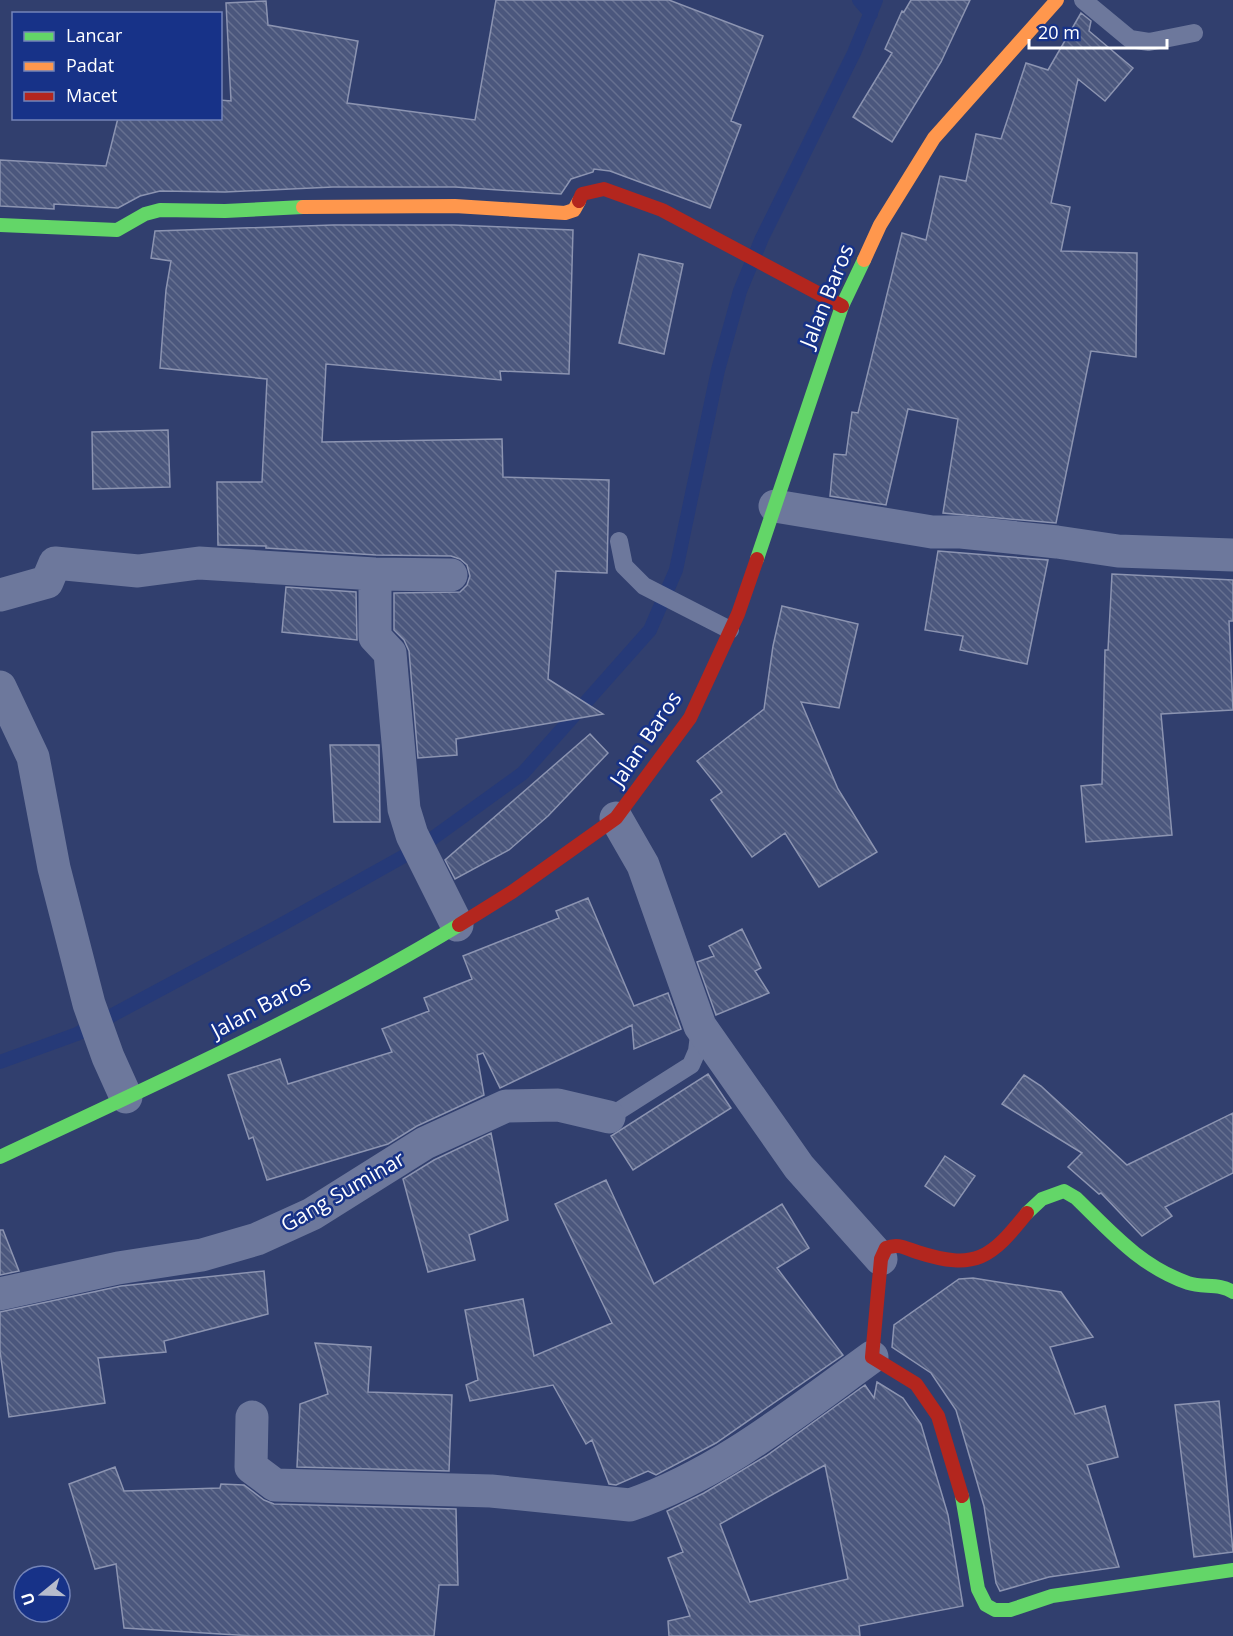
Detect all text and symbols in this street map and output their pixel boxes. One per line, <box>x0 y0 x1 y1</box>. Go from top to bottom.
legend <box>12 12 222 120</box>
scale bar <box>1029 12 1167 50</box>
text: 20 m <box>1038 20 1080 44</box>
text: Lancar <box>66 23 123 47</box>
text: Padat <box>66 53 114 77</box>
text: Macet <box>66 83 117 107</box>
street label: Jalan Baros <box>792 240 859 353</box>
street label: Jalan Baros <box>602 685 687 793</box>
street label: Jalan Baros <box>204 968 315 1045</box>
street label: Gang Suminar <box>275 1144 410 1238</box>
north arrow <box>12 1564 72 1624</box>
text: U <box>15 1590 40 1608</box>

